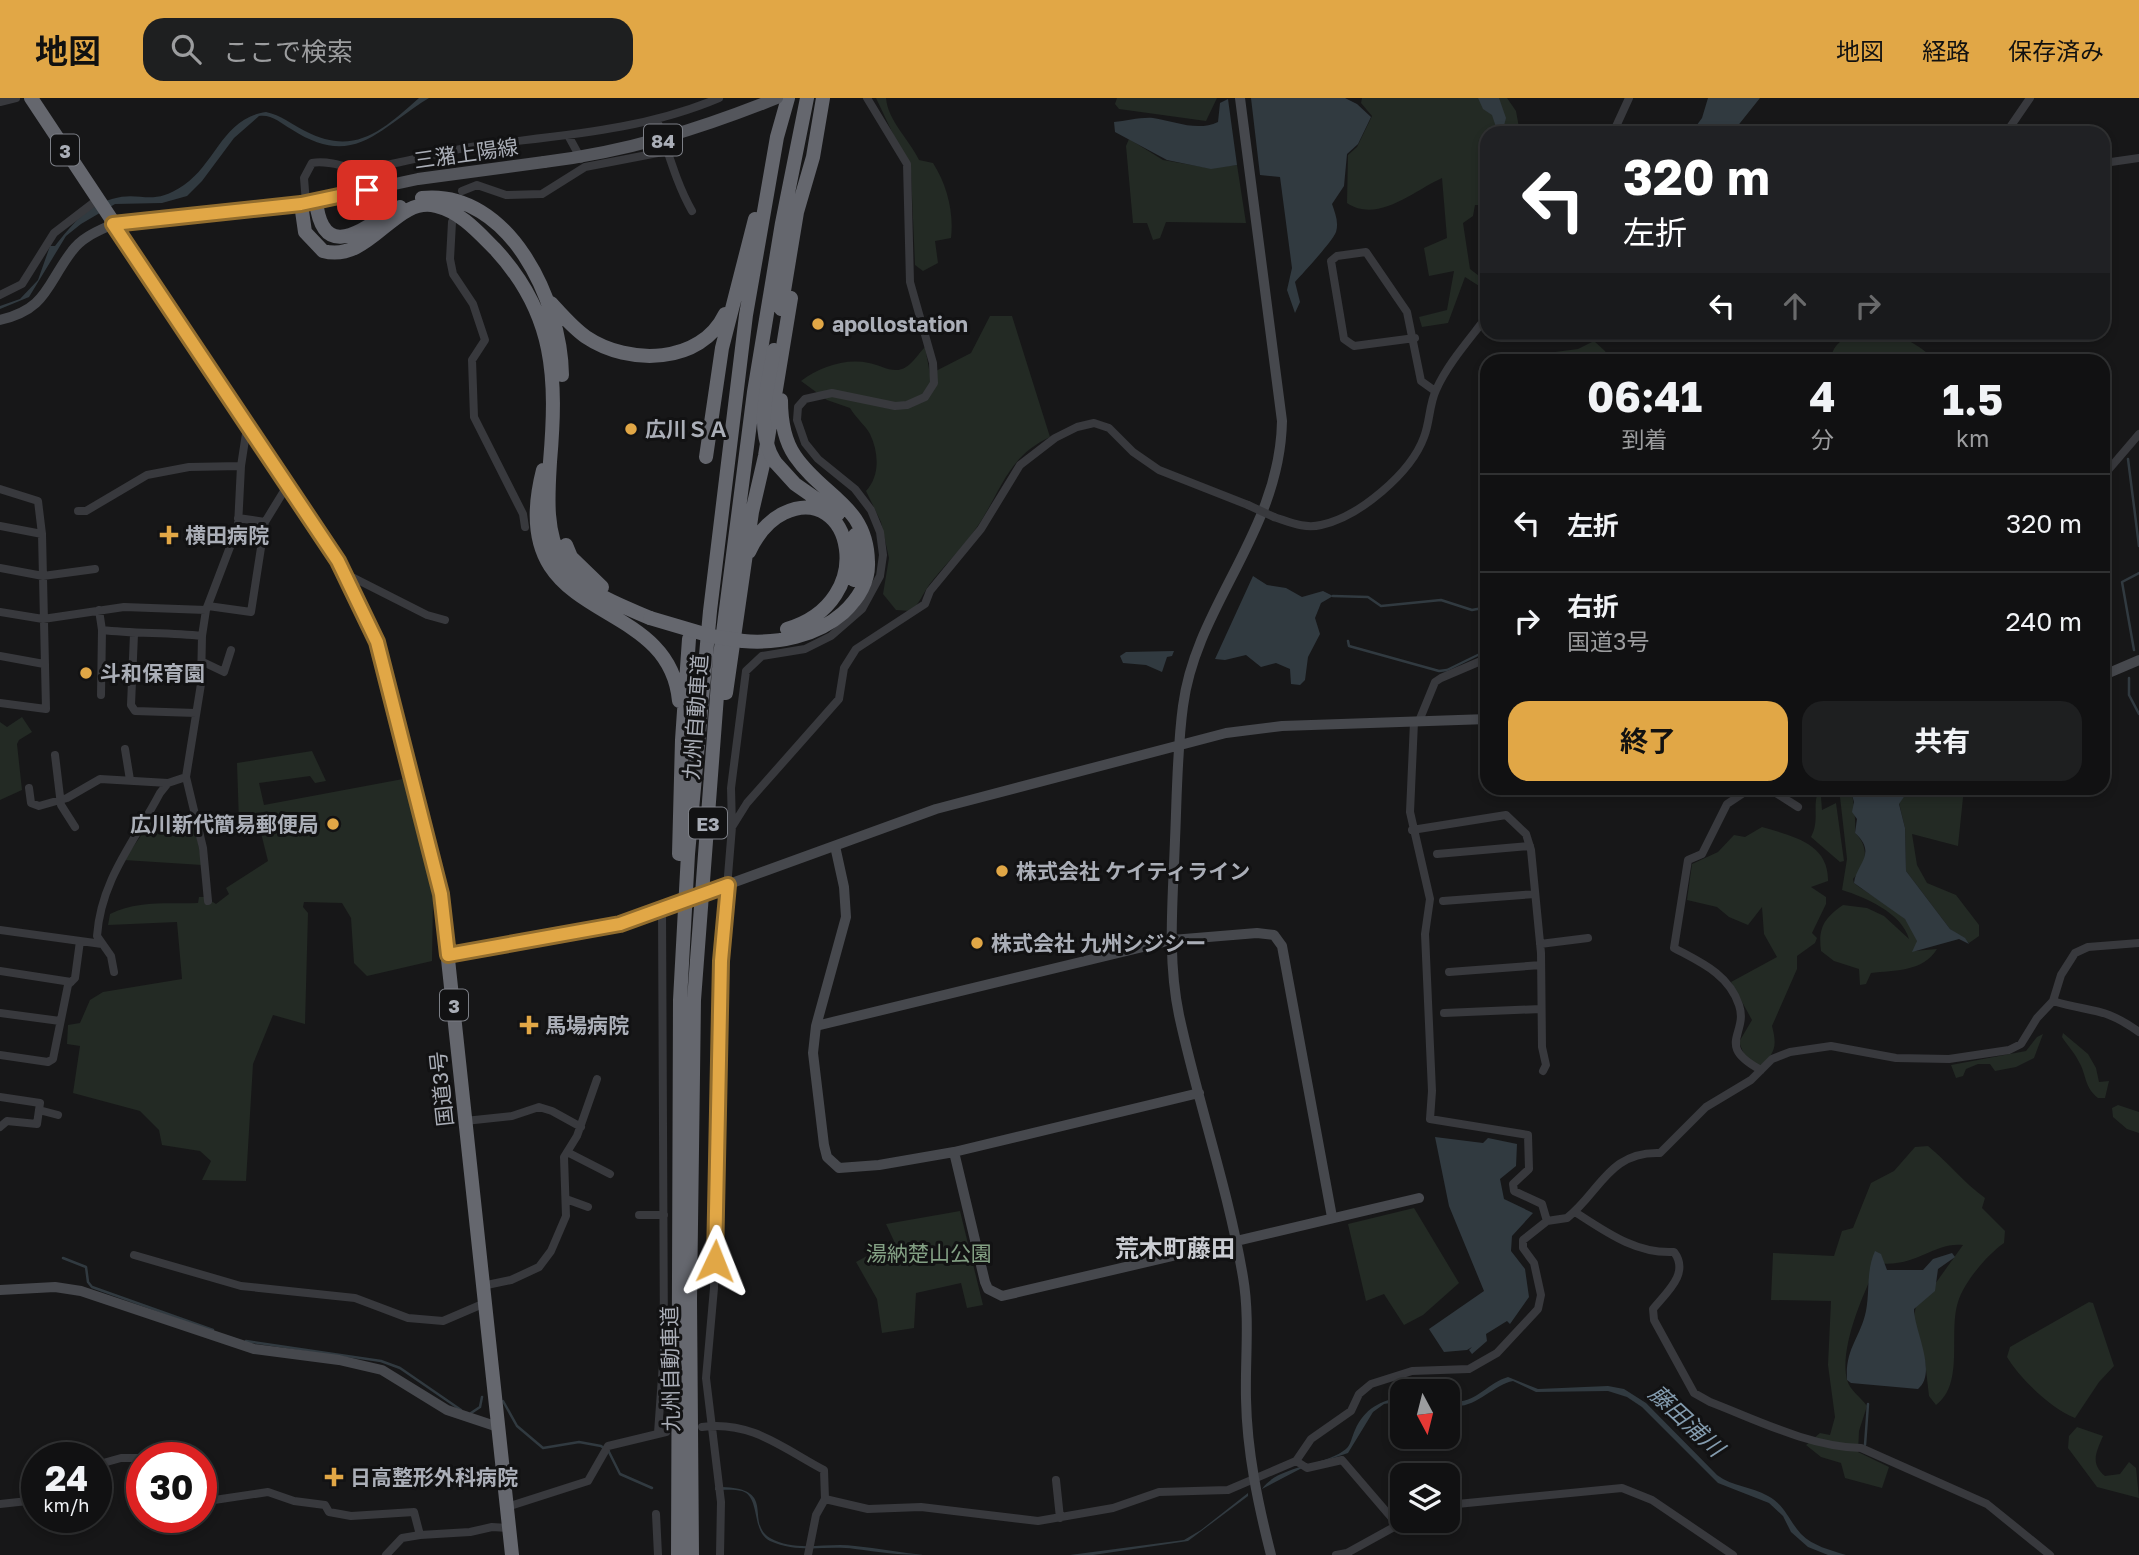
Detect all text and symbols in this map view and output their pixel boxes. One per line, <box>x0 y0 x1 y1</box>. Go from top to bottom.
search box <box>143 18 633 81</box>
icon: search <box>167 30 205 68</box>
text: 地図 <box>35 31 101 70</box>
text: ここで検索 <box>223 36 353 67</box>
text: 地図 <box>1836 36 1884 65</box>
text: 経路 <box>1922 36 1970 65</box>
text: 保存済み <box>2008 36 2104 65</box>
road number: 84 <box>644 124 682 156</box>
street label: 三潴上陽線 <box>412 133 520 173</box>
road number: 3 <box>51 134 79 166</box>
text: 320 m <box>1623 147 1770 206</box>
icon: left <box>1508 154 1599 245</box>
pin <box>337 160 397 220</box>
icon: arrive <box>348 171 386 209</box>
text: 左折 <box>1623 213 1687 251</box>
icon: left <box>1703 287 1741 325</box>
icon: ahead <box>1776 287 1814 325</box>
icon: right <box>1849 287 1887 325</box>
place label: apollostation <box>832 311 968 337</box>
marker: apollostation <box>810 316 826 332</box>
text: 06:41 <box>1587 371 1702 421</box>
text: 4 <box>1809 371 1835 421</box>
text: 1.5 <box>1942 374 2003 424</box>
place label: 広川ＳＡ <box>645 416 729 442</box>
marker: 広川ＳＡ <box>623 421 639 437</box>
text: km <box>1956 424 1989 452</box>
text: 到着 <box>1622 425 1668 453</box>
text: 分 <box>1811 425 1834 453</box>
icon: left <box>1508 504 1546 542</box>
text: 320 m <box>2006 508 2082 539</box>
text: 左折 <box>1567 510 1619 541</box>
place label: 横田病院 <box>185 522 269 548</box>
marker: 横田病院 <box>159 525 179 545</box>
text: 右折 <box>1567 591 1619 622</box>
icon: right <box>1508 602 1546 640</box>
text: 240 m <box>2005 606 2082 637</box>
text: 国道3号 <box>1567 627 1649 655</box>
street label: 九州自動車道 <box>678 653 712 781</box>
place label: 斗和保育園 <box>100 660 205 686</box>
marker: 斗和保育園 <box>78 665 94 681</box>
button: 終了 <box>1508 701 1788 781</box>
button: 共有 <box>1802 701 2082 781</box>
road number: E3 <box>689 808 727 838</box>
place label: 広川新代簡易郵便局 <box>130 811 319 837</box>
marker: 広川新代簡易郵便局 <box>325 816 341 832</box>
place label: 株式会社 ケイティライン <box>1016 858 1250 884</box>
marker: 株式会社 ケイティライン <box>994 863 1010 879</box>
place label: 株式会社 九州シジシー <box>991 930 1206 956</box>
marker: 株式会社 九州シジシー <box>969 935 985 951</box>
road number: 3 <box>440 990 468 1021</box>
place label: 馬場病院 <box>545 1012 629 1038</box>
marker: 馬場病院 <box>519 1015 539 1035</box>
street label: 国道3号 <box>424 1050 458 1128</box>
position arrow <box>678 1224 752 1298</box>
district label: 荒木町藤田 <box>1115 1233 1235 1262</box>
park label: 湯納楚山公園 <box>866 1240 992 1266</box>
street label: 九州自動車道 <box>656 1306 684 1432</box>
water label: 藤田浦川 <box>1644 1378 1732 1464</box>
north arrow <box>1390 1379 1460 1449</box>
map controls <box>1390 1379 1460 1533</box>
speed limit sign: 30 <box>126 1442 217 1533</box>
text: 24 <box>45 1457 88 1499</box>
button: layers <box>1390 1463 1460 1533</box>
place label: 日高整形外科病院 <box>350 1464 518 1490</box>
marker: 日高整形外科病院 <box>324 1467 344 1487</box>
text: km/h <box>44 1494 89 1516</box>

